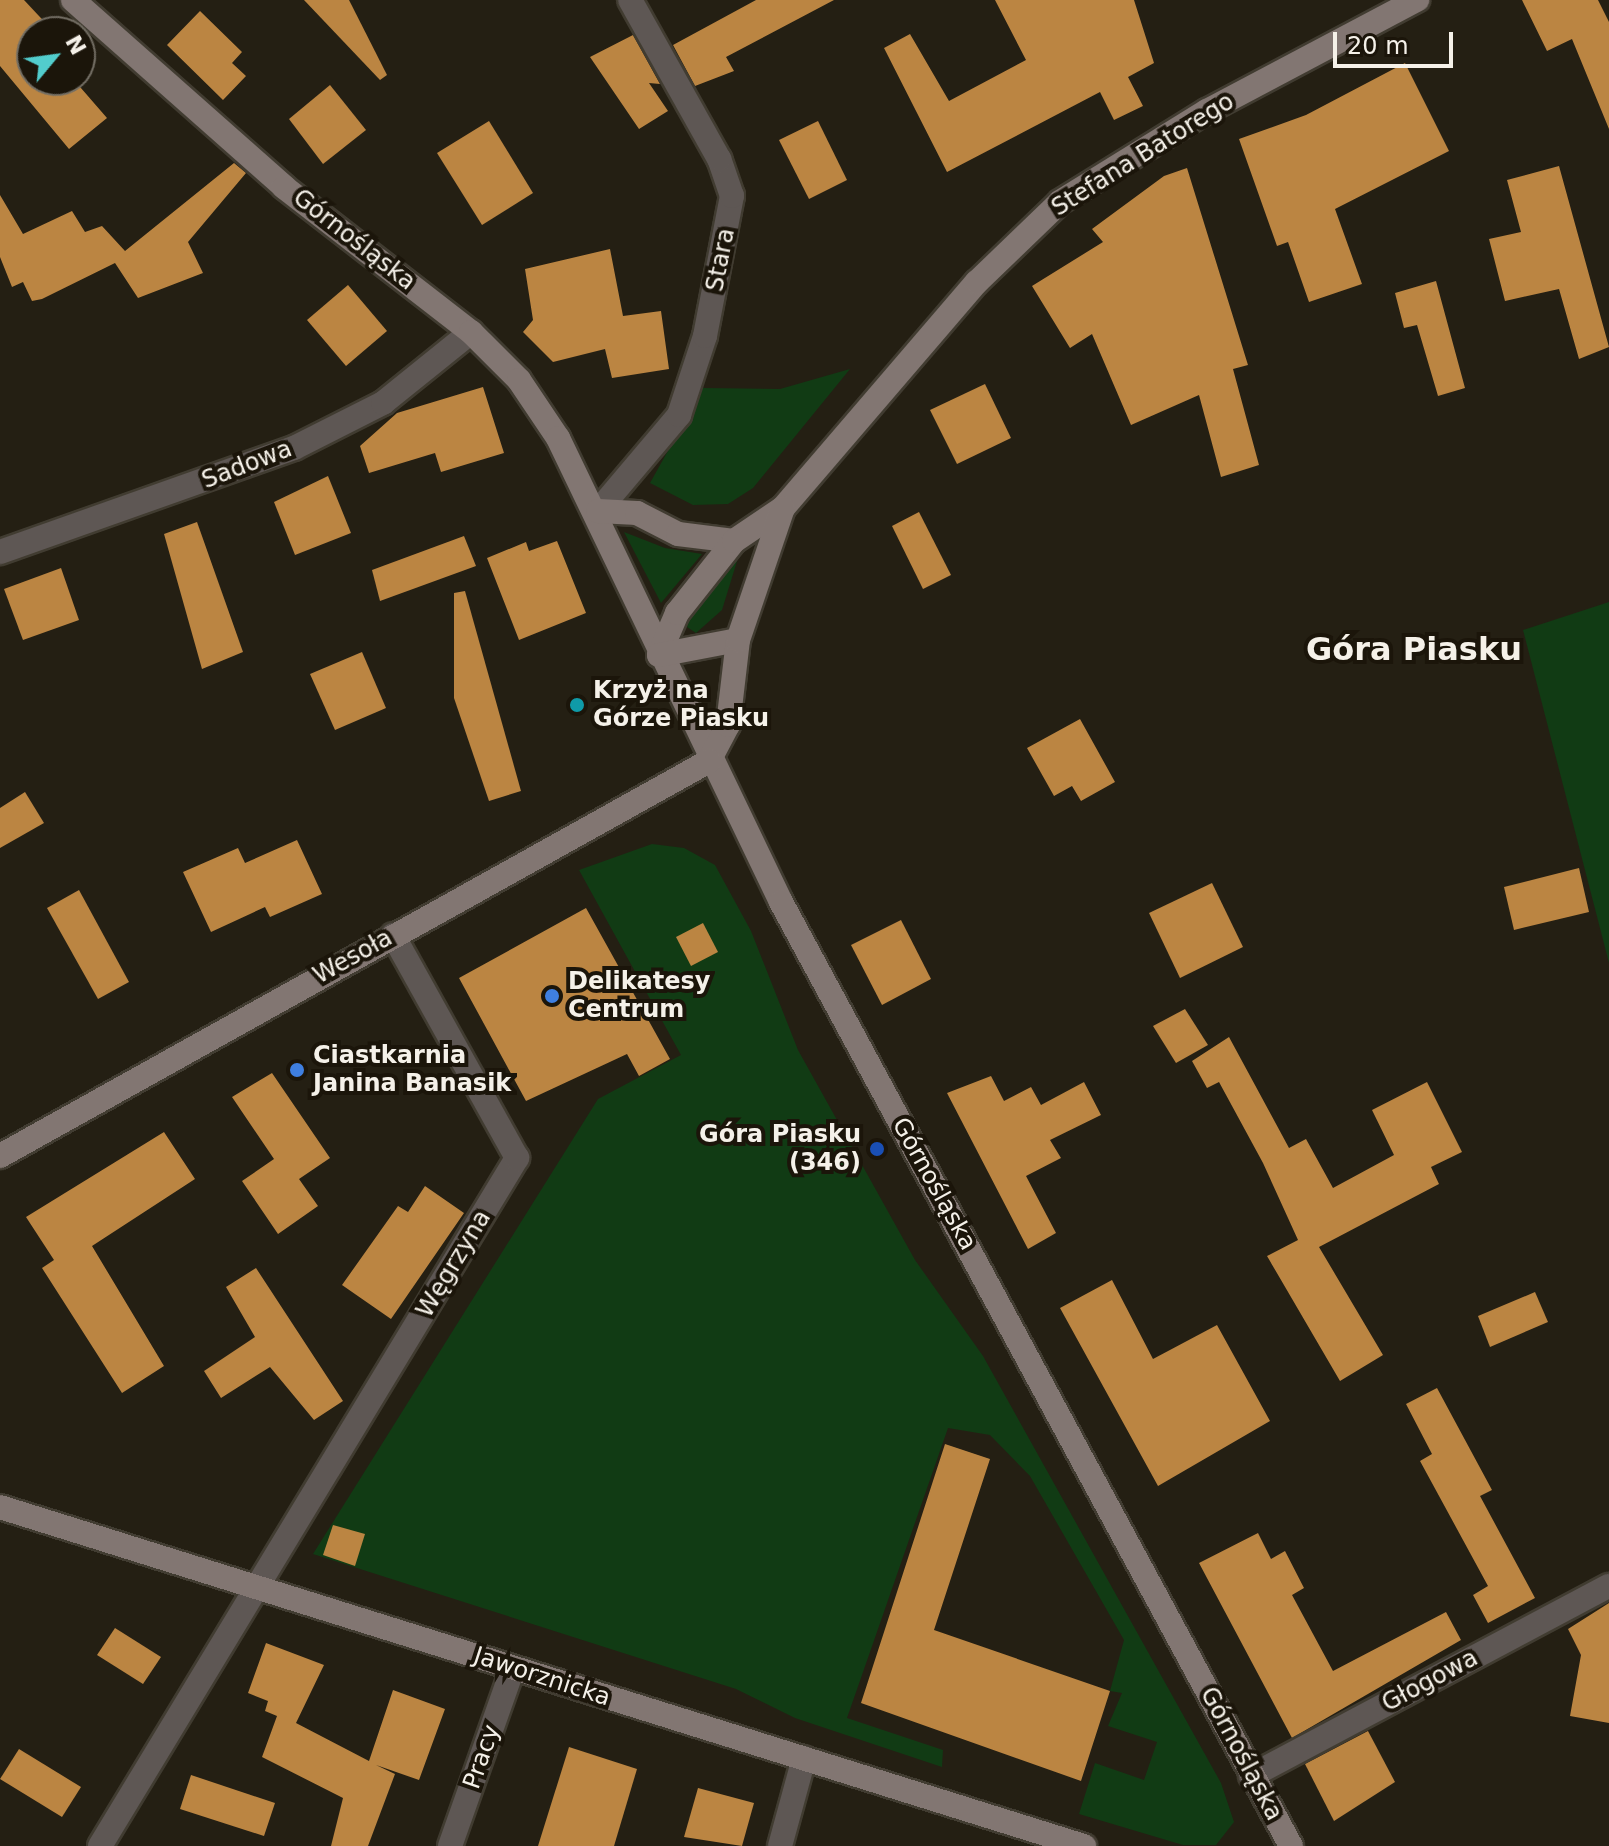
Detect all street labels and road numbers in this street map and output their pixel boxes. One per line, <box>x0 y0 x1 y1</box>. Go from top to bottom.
street label: Stefana Batorego <box>1047 87 1239 223</box>
street label: Górnośląska <box>287 183 421 297</box>
street label: Stara <box>701 226 741 294</box>
street label: Sadowa <box>198 435 296 495</box>
street label: Wesoła <box>308 924 398 990</box>
street label: Górnośląska <box>886 1113 982 1255</box>
street label: Węgrzyna <box>411 1205 497 1323</box>
street label: Jaworznicka <box>470 1641 614 1713</box>
street label: Głogowa <box>1377 1644 1483 1718</box>
street label: Górnośląska <box>1194 1682 1288 1826</box>
street label: Pracy <box>458 1721 506 1793</box>

